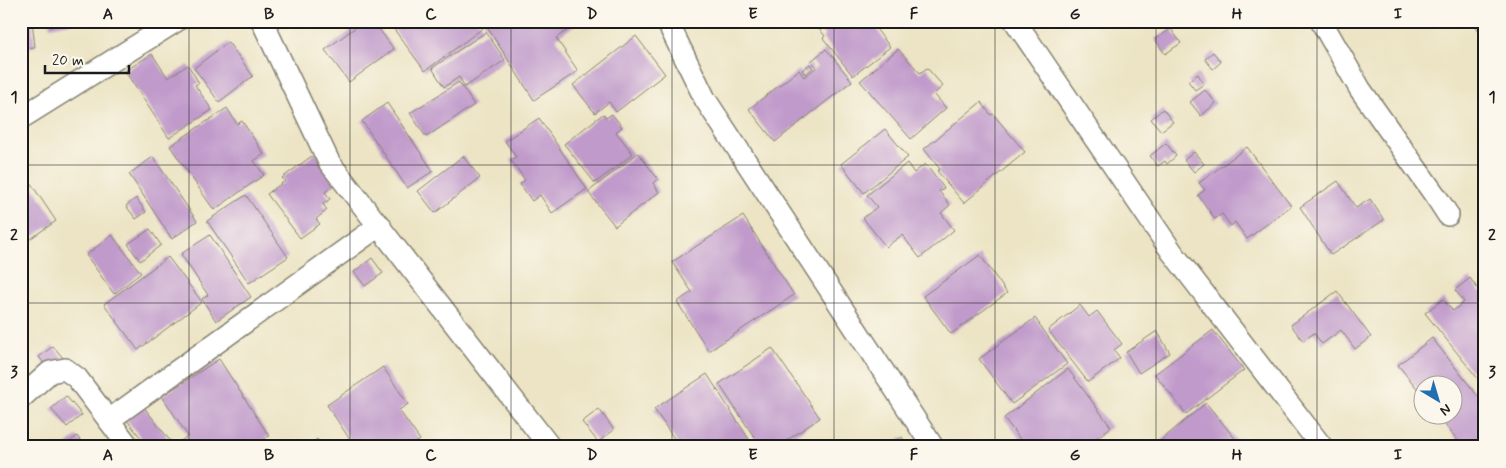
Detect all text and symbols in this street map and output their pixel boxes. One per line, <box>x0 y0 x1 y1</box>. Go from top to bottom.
text: A <box>103 4 113 25</box>
text: B <box>264 4 274 25</box>
text: C <box>425 4 437 25</box>
text: D <box>586 4 598 25</box>
text: E <box>748 4 758 25</box>
text: F <box>910 4 919 25</box>
text: G <box>1070 4 1081 25</box>
text: H <box>1232 4 1243 25</box>
text: I <box>1394 4 1403 25</box>
scale bar <box>45 42 129 74</box>
text: 20 m <box>52 51 84 71</box>
text: 1 <box>10 87 18 108</box>
text: 1 <box>1488 87 1496 108</box>
text: 2 <box>10 225 18 246</box>
text: 2 <box>1488 225 1496 246</box>
text: 3 <box>10 362 18 383</box>
text: 3 <box>1488 362 1496 383</box>
north arrow <box>1414 376 1464 426</box>
text: N <box>1436 399 1455 419</box>
text: A <box>103 445 113 466</box>
text: B <box>264 445 274 466</box>
text: C <box>425 445 437 466</box>
text: D <box>586 445 598 466</box>
text: E <box>748 445 758 466</box>
text: F <box>910 445 919 466</box>
text: G <box>1070 445 1081 466</box>
text: H <box>1232 445 1243 466</box>
text: I <box>1394 445 1403 466</box>

